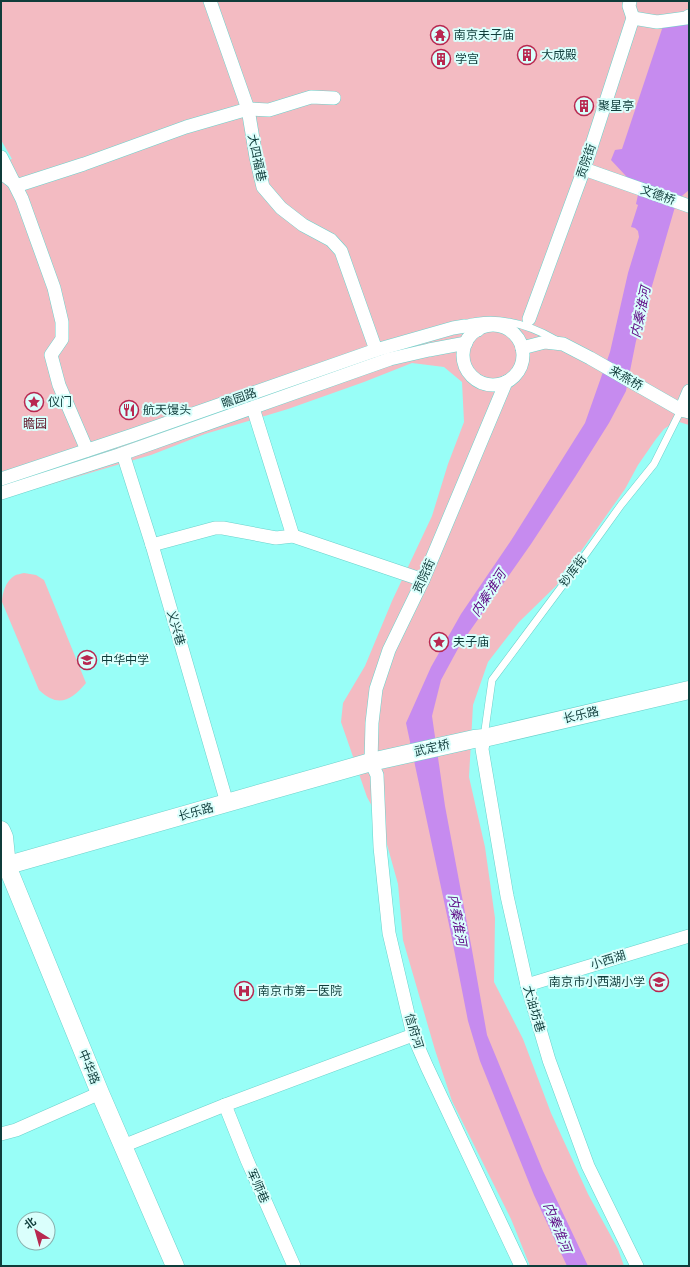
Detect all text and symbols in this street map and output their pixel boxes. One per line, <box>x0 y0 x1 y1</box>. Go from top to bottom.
temple icon: 南京夫子庙 <box>429 24 451 46</box>
place label: 南京夫子庙 <box>454 28 514 41</box>
building icon: 大成殿 <box>516 44 538 66</box>
building icon: 学宫 <box>430 48 452 70</box>
place label: 大成殿 <box>541 49 577 61</box>
place label: 学宫 <box>455 52 479 65</box>
building icon: 聚星亭 <box>573 95 595 117</box>
place label: 聚星亭 <box>598 99 634 112</box>
street label: 大四福巷 <box>246 133 269 183</box>
street label: 贡院街 <box>574 142 598 180</box>
street label: 文德桥 <box>639 183 677 207</box>
water label: 内秦淮河 <box>629 282 654 339</box>
street label: 来燕桥 <box>607 364 645 392</box>
street label: 瞻园路 <box>220 386 258 410</box>
place icon: 仪门 <box>23 391 45 413</box>
place label: 仪门 <box>48 395 72 408</box>
restaurant icon: 航天馒头 <box>118 399 140 421</box>
place label: 航天馒头 <box>143 403 191 416</box>
park label: 瞻园 <box>23 417 47 430</box>
street label: 钞库街 <box>557 552 589 589</box>
street label: 贡院街 <box>410 557 437 595</box>
water label: 内秦淮河 <box>469 565 510 619</box>
street label: 义兴巷 <box>165 609 188 647</box>
place icon: 夫子庙 <box>428 631 450 653</box>
place label: 夫子庙 <box>453 635 489 648</box>
school or university icon: 中华中学 <box>76 649 98 671</box>
place label: 中华中学 <box>101 653 149 666</box>
street label: 长乐路 <box>562 704 600 725</box>
street label: 武定桥 <box>413 737 451 758</box>
street label: 长乐路 <box>177 800 215 823</box>
water label: 内秦淮河 <box>446 893 469 950</box>
street label: 小西湖 <box>589 948 627 971</box>
school or university icon: 南京市小西湖小学 <box>648 971 670 993</box>
place label: 南京市小西湖小学 <box>549 975 645 988</box>
hospital icon: 南京市第一医院 <box>233 980 255 1002</box>
place label: 南京市第一医院 <box>258 984 342 997</box>
street label: 大油坊巷 <box>522 984 547 1034</box>
street label: 信府河 <box>403 1012 426 1050</box>
street label: 中华路 <box>77 1048 102 1086</box>
street label: 军师巷 <box>245 1167 271 1205</box>
water label: 内秦淮河 <box>541 1201 574 1257</box>
north arrow <box>16 1211 56 1251</box>
text: 北 <box>23 1216 38 1231</box>

